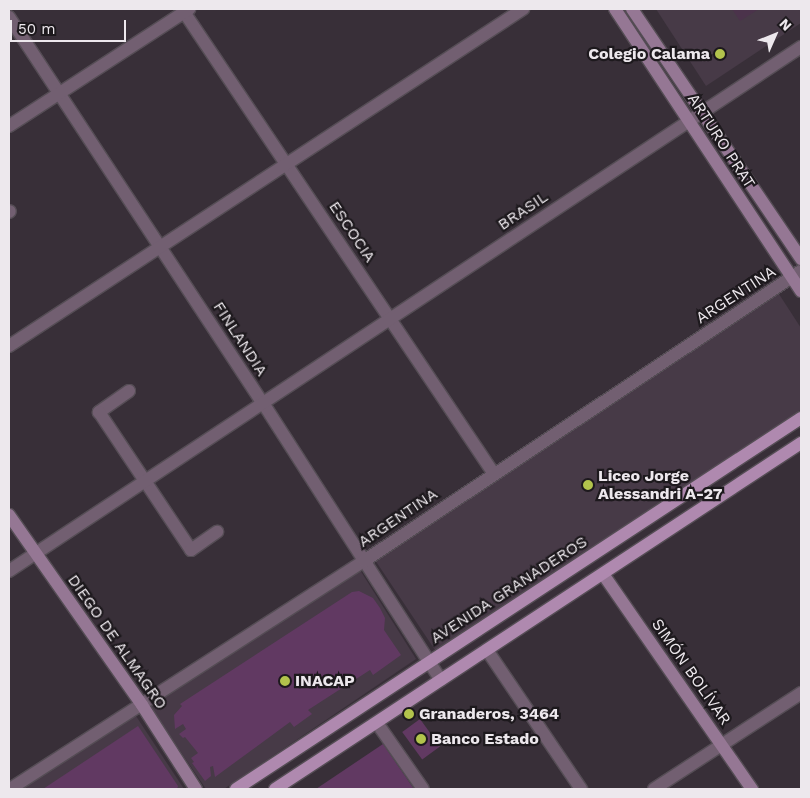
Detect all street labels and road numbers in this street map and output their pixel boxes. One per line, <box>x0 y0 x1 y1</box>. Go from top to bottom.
street label: ARTURO PRAT <box>683 90 759 192</box>
street label: BRASIL <box>494 187 552 235</box>
street label: ESCOCIA <box>325 198 379 266</box>
street label: ARGENTINA <box>692 262 780 328</box>
street label: FINLANDIA <box>209 298 271 380</box>
street label: ARGENTINA <box>355 485 441 551</box>
street label: AVENIDA GRANADEROS <box>427 532 591 648</box>
street label: DIEGO DE ALMAGRO <box>63 571 171 713</box>
street label: SIMÓN BOLÍVAR <box>647 615 735 729</box>

